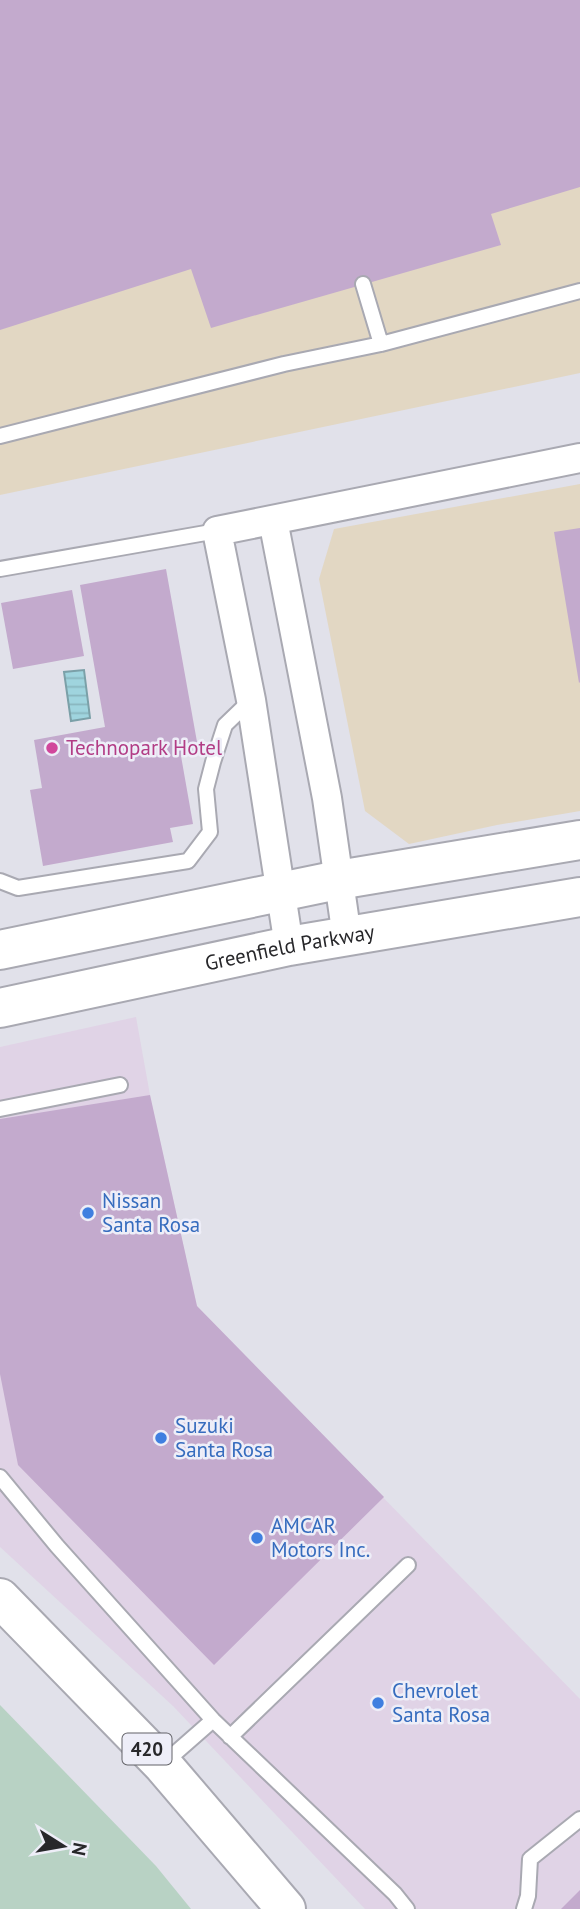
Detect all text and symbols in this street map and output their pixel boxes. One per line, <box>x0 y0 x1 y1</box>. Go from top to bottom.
place label: Technopark Hotel <box>66 734 222 761</box>
marker: Technopark Hotel <box>44 740 60 756</box>
street label: Greenfield Parkway <box>202 918 377 977</box>
place label: Nissan Santa Rosa <box>102 1187 200 1238</box>
marker: Nissan Santa Rosa <box>80 1205 96 1221</box>
place label: Suzuki Santa Rosa <box>175 1412 273 1463</box>
marker: Suzuki Santa Rosa <box>153 1430 169 1446</box>
place label: AMCAR Motors Inc. <box>271 1512 370 1563</box>
marker: AMCAR Motors Inc. <box>249 1530 265 1546</box>
place label: Chevrolet Santa Rosa <box>392 1677 490 1728</box>
marker: Chevrolet Santa Rosa <box>370 1695 386 1711</box>
road number: 420 <box>122 1734 172 1764</box>
north arrow <box>28 1811 98 1881</box>
text: N <box>67 1841 93 1858</box>

